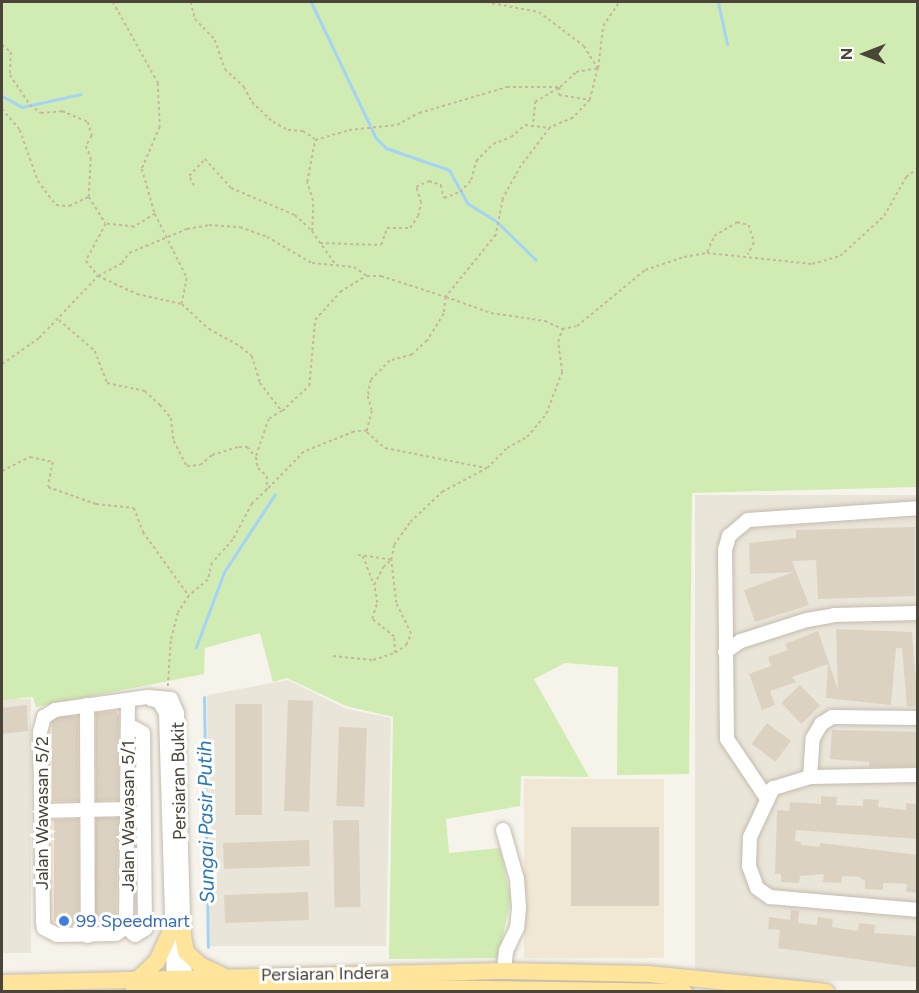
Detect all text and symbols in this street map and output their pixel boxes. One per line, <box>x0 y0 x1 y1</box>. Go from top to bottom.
north arrow <box>835 24 895 84</box>
text: N <box>837 48 856 60</box>
street label: Persiaran Bukit <box>167 722 191 840</box>
street label: Jalan Wawasan 5/2 <box>31 736 53 890</box>
street label: Jalan Wawasan 5/1 <box>117 740 139 892</box>
water label: Sungai Pasir Putih <box>193 740 219 904</box>
place label: 99 Speedmart <box>76 910 190 932</box>
marker: 99 Speedmart <box>57 914 71 928</box>
street label: Persiaran Indera <box>261 962 389 986</box>

